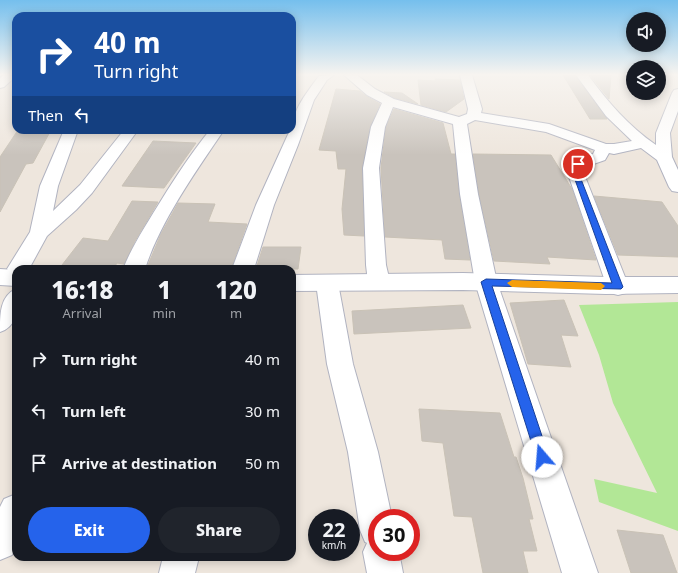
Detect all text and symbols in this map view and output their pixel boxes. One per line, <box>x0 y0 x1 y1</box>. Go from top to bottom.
map controls <box>626 12 666 100</box>
button: sound <box>626 12 666 52</box>
text: 40 m <box>94 23 161 61</box>
icon: right <box>28 28 80 80</box>
text: Turn right <box>94 59 178 83</box>
button: layers <box>626 60 666 100</box>
icon: left <box>71 104 93 126</box>
text: Then <box>28 105 63 125</box>
pin <box>561 147 595 181</box>
icon: arrive <box>567 153 589 175</box>
text: 16:18 <box>51 273 113 306</box>
text: 1 <box>157 273 171 306</box>
text: 120 <box>215 273 257 306</box>
text: Arrival <box>62 304 102 322</box>
text: min <box>153 304 176 322</box>
text: m <box>230 304 242 322</box>
icon: right <box>28 348 50 370</box>
text: Turn right <box>62 349 137 369</box>
text: 40 m <box>245 349 280 369</box>
icon: left <box>28 400 50 422</box>
text: Turn left <box>62 401 126 421</box>
text: 30 m <box>245 401 280 421</box>
position arrow <box>521 436 563 478</box>
icon: arrive <box>28 452 50 474</box>
text: Arrive at destination <box>62 453 217 473</box>
text: 50 m <box>245 453 280 473</box>
button: Exit <box>28 507 150 553</box>
button: Share <box>158 507 280 553</box>
speed limit sign: 30 <box>368 509 420 561</box>
text: 22 <box>323 516 345 543</box>
text: km/h <box>322 538 346 552</box>

